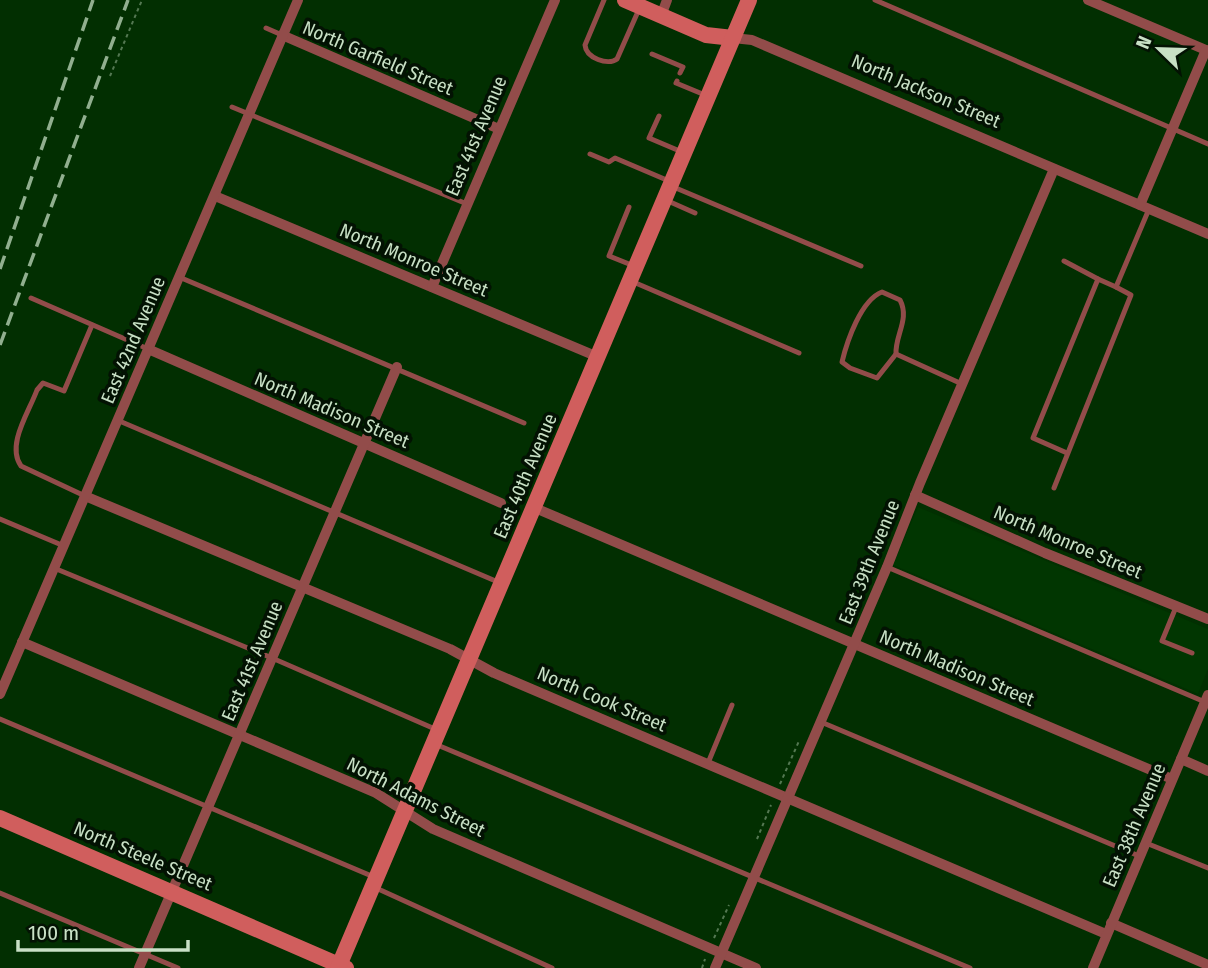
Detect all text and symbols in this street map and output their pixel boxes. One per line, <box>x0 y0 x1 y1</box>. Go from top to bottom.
north arrow <box>1124 14 1194 84</box>
street label: North Garfield Street <box>299 16 457 100</box>
text: N <box>1131 33 1157 52</box>
street label: North Jackson Street <box>848 49 1005 133</box>
street label: East 41st Avenue <box>440 73 512 199</box>
street label: North Monroe Street <box>336 218 492 302</box>
street label: East 42nd Avenue <box>96 273 170 407</box>
street label: North Madison Street <box>251 367 414 453</box>
street label: East 40th Avenue <box>488 410 562 542</box>
street label: East 39th Avenue <box>834 496 904 628</box>
street label: North Monroe Street <box>990 500 1146 584</box>
street label: East 41st Avenue <box>216 598 288 724</box>
street label: North Madison Street <box>876 625 1039 711</box>
street label: North Cook Street <box>534 661 671 737</box>
street label: North Adams Street <box>343 752 490 842</box>
street label: East 38th Avenue <box>1098 760 1170 890</box>
street label: North Steele Street <box>70 816 217 896</box>
scale bar <box>18 908 187 952</box>
text: 100 m <box>28 920 79 946</box>

